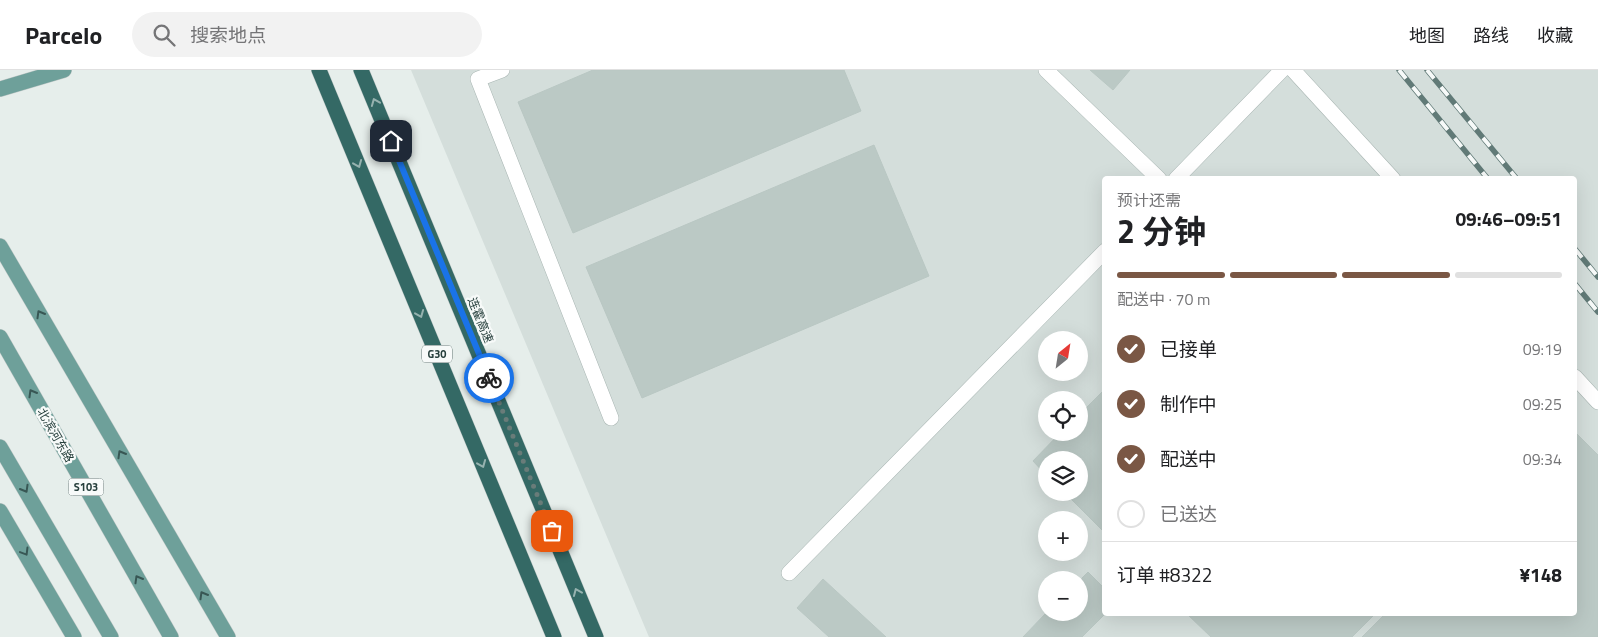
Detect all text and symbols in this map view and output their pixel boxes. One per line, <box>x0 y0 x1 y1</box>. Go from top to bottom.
search box <box>132 12 482 57</box>
text: Parcelo <box>25 17 102 53</box>
text: 搜索地点 <box>190 20 266 49</box>
icon: search <box>150 21 178 49</box>
text: 地图 <box>1409 22 1445 49</box>
text: 路线 <box>1473 22 1509 49</box>
text: 收藏 <box>1537 22 1573 49</box>
one-way arrow <box>370 98 381 107</box>
pin <box>370 120 412 162</box>
icon: home <box>377 127 405 155</box>
one-way arrow <box>352 159 362 167</box>
text: 预计还需 <box>1117 188 1181 212</box>
text: 09:46–09:51 <box>1455 204 1562 233</box>
text: 2 分钟 <box>1117 207 1206 255</box>
text: 配送中 · 70 m <box>1117 287 1210 311</box>
street label: 连霍高速 <box>463 294 499 346</box>
one-way arrow <box>414 309 425 318</box>
one-way arrow <box>36 310 46 319</box>
north arrow <box>1038 331 1088 381</box>
map controls <box>1038 331 1088 621</box>
text: 已接单 <box>1160 334 1217 363</box>
icon: check <box>1117 335 1145 363</box>
text: 09:19 <box>1523 337 1562 361</box>
road number: G30 <box>422 346 452 362</box>
courier <box>464 353 514 403</box>
icon: bike <box>475 364 503 392</box>
one-way arrow <box>28 389 38 398</box>
text: 制作中 <box>1160 389 1217 418</box>
icon: check <box>1117 390 1145 418</box>
button: locate <box>1038 391 1088 441</box>
text: 09:25 <box>1523 392 1562 416</box>
street label: 北滨河东路 <box>33 404 79 466</box>
text: 配送中 <box>1160 444 1217 473</box>
icon: check <box>1117 445 1145 473</box>
text: 09:34 <box>1523 447 1562 471</box>
one-way arrow <box>118 451 128 460</box>
button: layers <box>1038 451 1088 501</box>
one-way arrow <box>476 459 487 468</box>
road number: S103 <box>68 478 104 496</box>
one-way arrow <box>18 484 28 493</box>
text: 已送达 <box>1160 499 1217 528</box>
pin <box>531 510 573 552</box>
button: + <box>1038 511 1088 561</box>
icon: bag <box>538 517 566 545</box>
one-way arrow <box>19 547 29 556</box>
text: 订单 #8322 <box>1117 560 1212 589</box>
text: ¥148 <box>1519 560 1562 589</box>
button: − <box>1038 571 1088 621</box>
one-way arrow <box>135 576 145 585</box>
one-way arrow <box>573 588 584 597</box>
one-way arrow <box>199 591 209 600</box>

